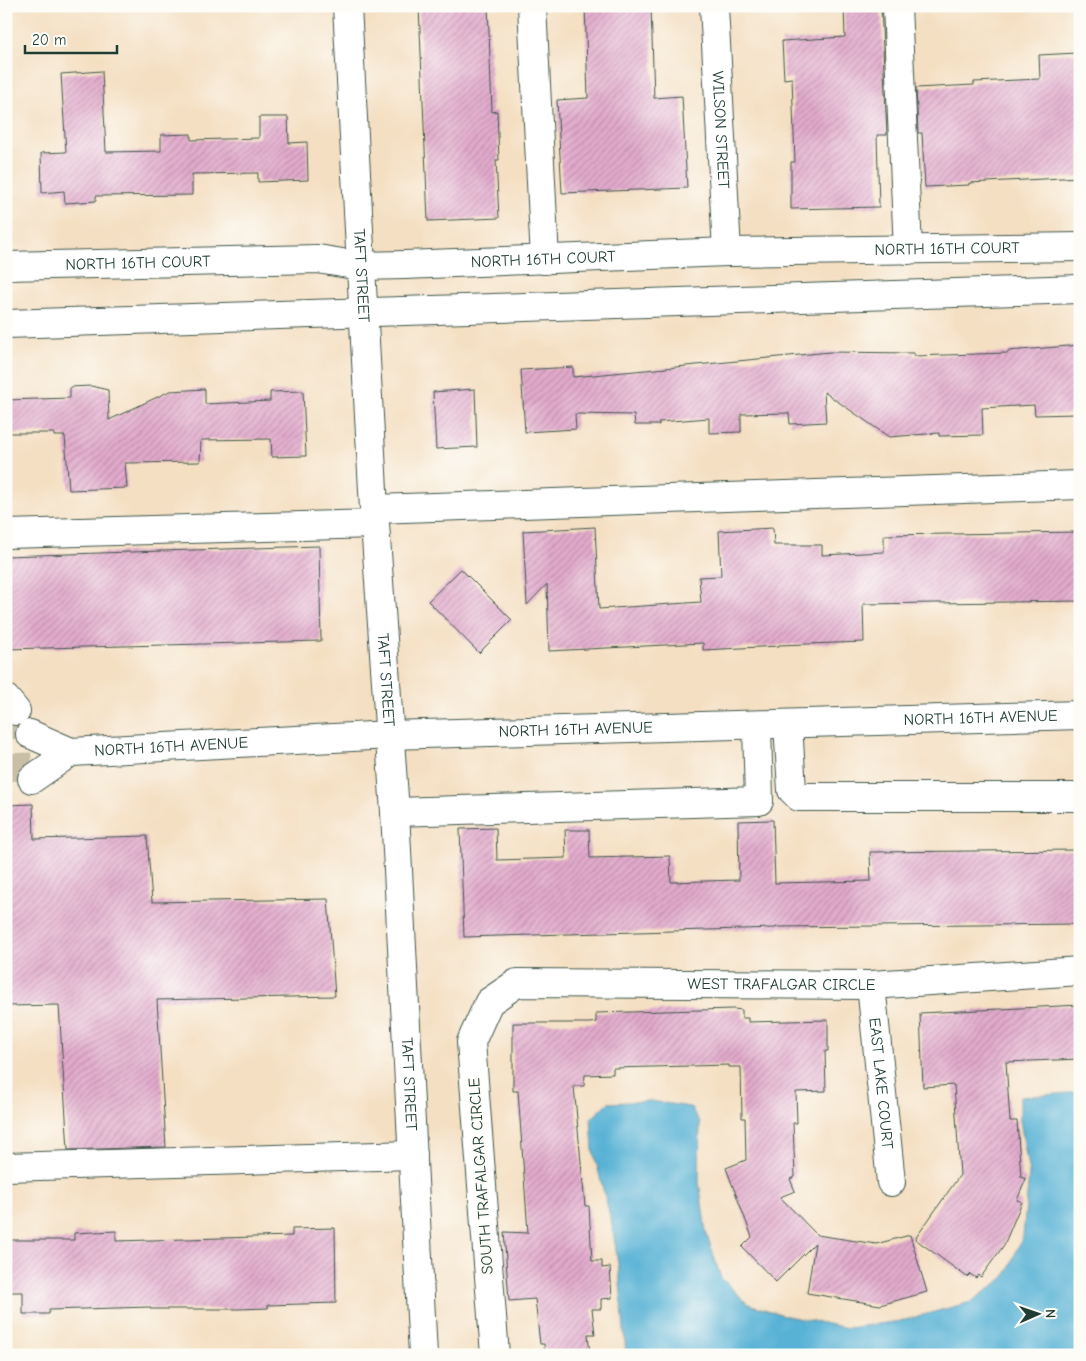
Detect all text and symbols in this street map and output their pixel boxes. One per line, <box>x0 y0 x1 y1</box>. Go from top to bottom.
scale bar <box>25 22 118 54</box>
text: 20 m <box>32 31 66 49</box>
street label: WILSON STREET <box>708 71 733 190</box>
street label: TAFT STREET <box>350 228 373 323</box>
street label: NORTH 16TH COURT <box>874 239 1020 259</box>
street label: NORTH 16TH COURT <box>470 247 617 271</box>
street label: NORTH 16TH COURT <box>65 252 211 274</box>
street label: TAFT STREET <box>374 633 398 728</box>
street label: NORTH 16TH AVENUE <box>903 707 1058 729</box>
street label: NORTH 16TH AVENUE <box>498 718 653 741</box>
street label: NORTH 16TH AVENUE <box>94 734 249 760</box>
street label: WEST TRAFALGAR CIRCLE <box>687 975 876 994</box>
street label: EAST LAKE COURT <box>865 1017 897 1151</box>
street label: TAFT STREET <box>398 1037 420 1132</box>
street label: SOUTH TRAFALGAR CIRCLE <box>465 1077 497 1275</box>
north arrow <box>1014 1288 1064 1338</box>
text: N <box>1042 1309 1059 1318</box>

